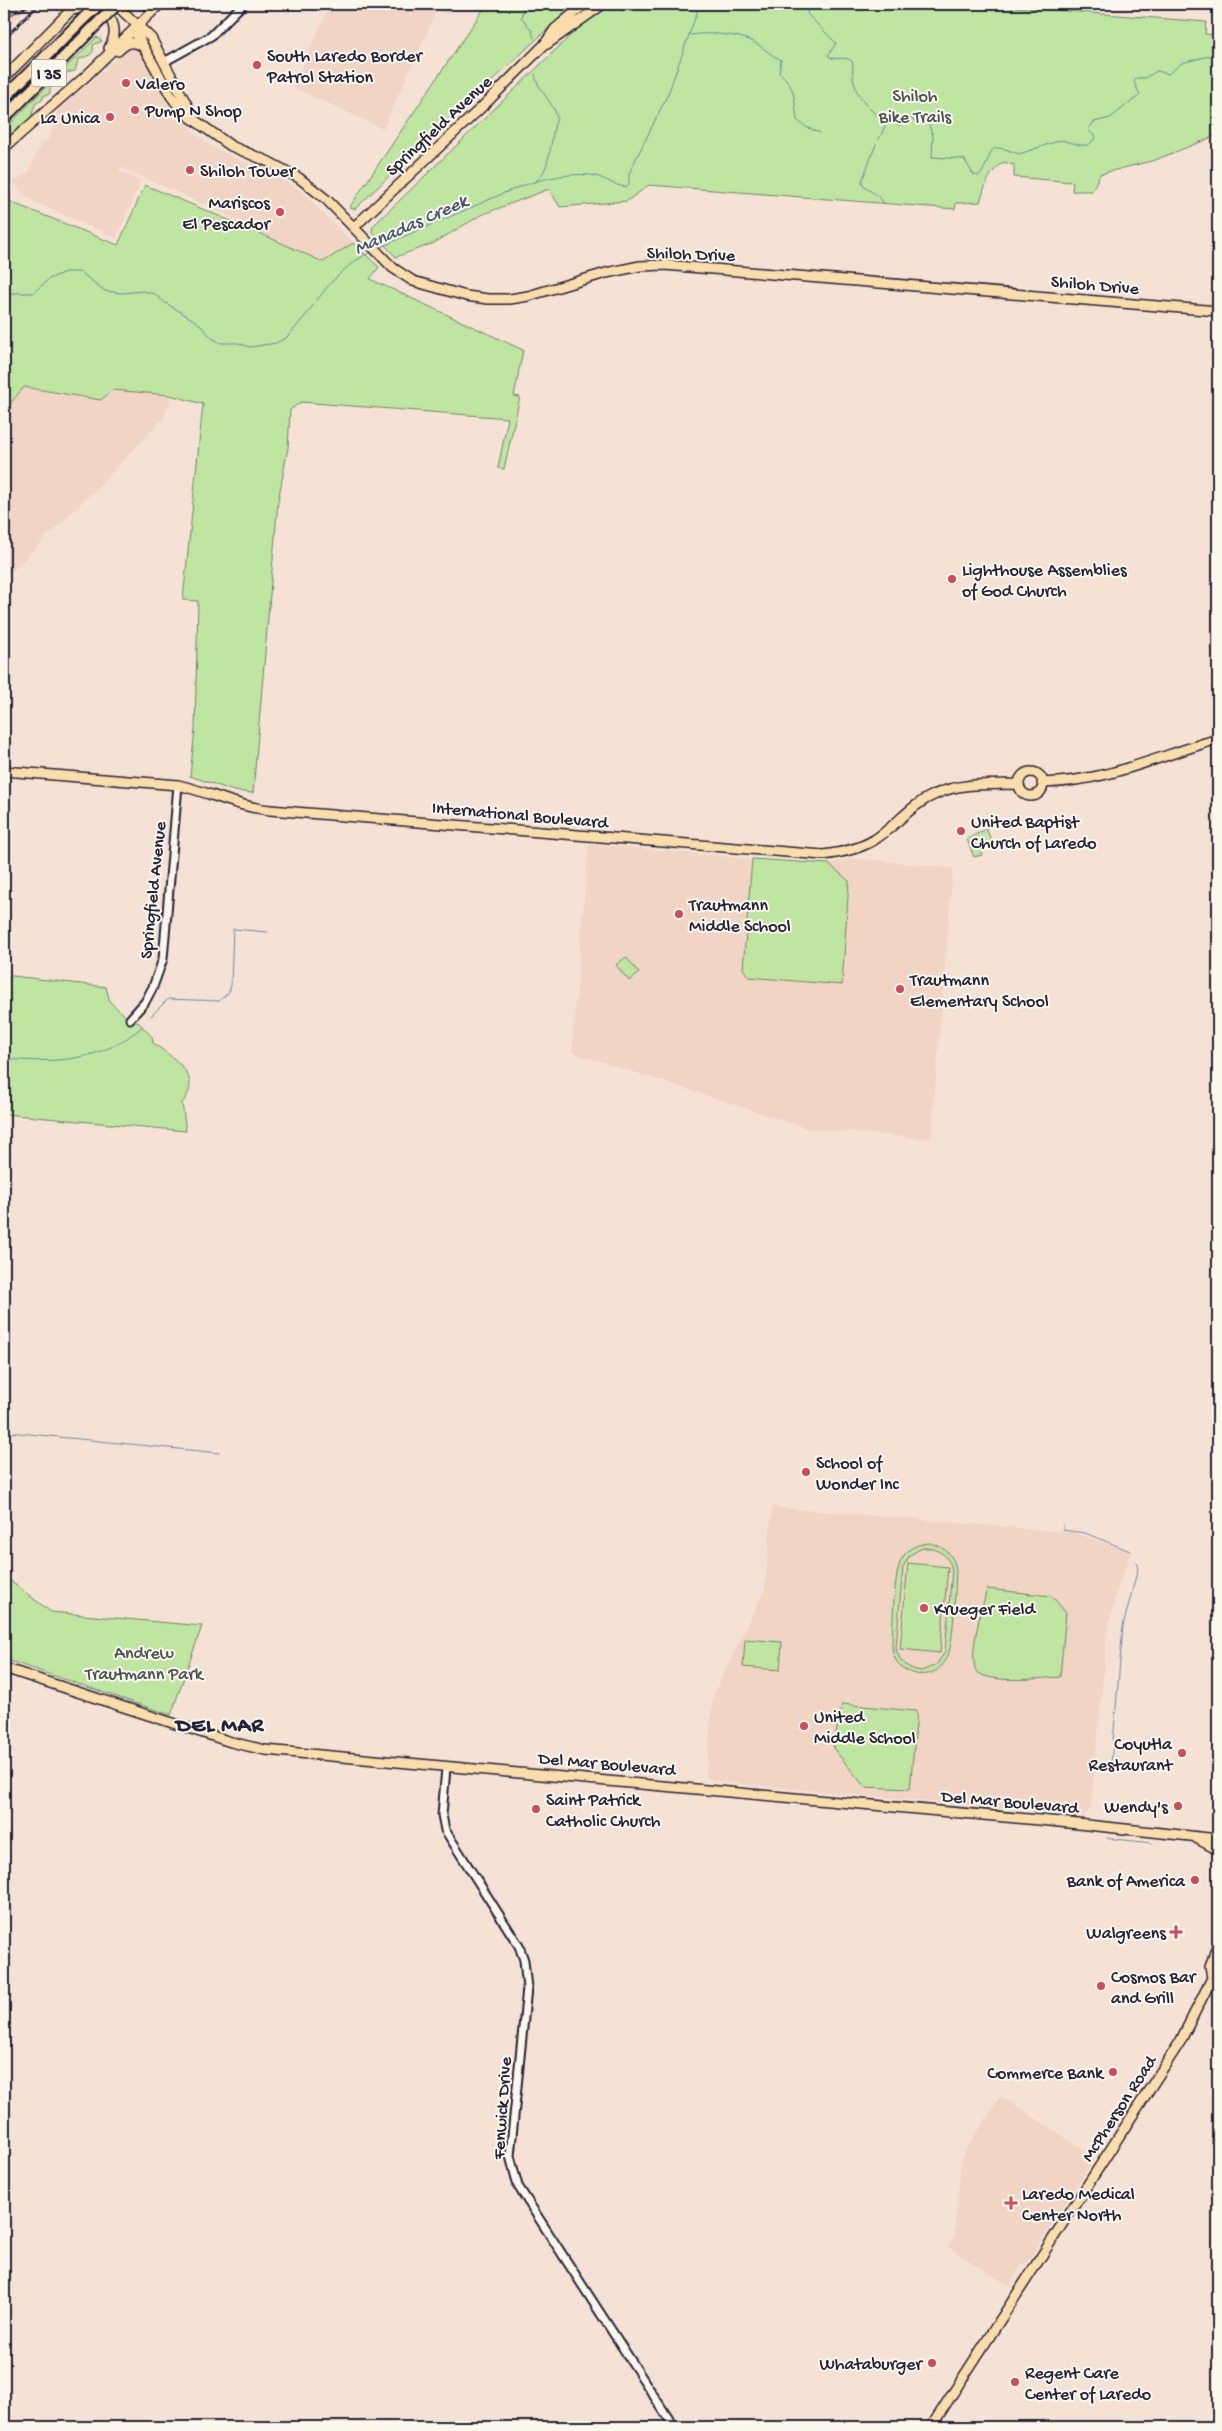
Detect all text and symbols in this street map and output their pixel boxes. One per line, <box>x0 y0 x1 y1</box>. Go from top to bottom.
place label: South Laredo Border Patrol Station <box>266 47 424 89</box>
road number: I 35 <box>32 59 66 86</box>
marker: South Laredo Border Patrol Station <box>251 59 263 71</box>
street label: Springfield Avenue <box>382 72 498 182</box>
place label: Valero <box>135 75 185 96</box>
marker: Valero <box>120 77 132 89</box>
park label: Shiloh Bike Trails <box>878 87 953 129</box>
place label: Pump N Shop <box>144 102 242 123</box>
marker: Pump N Shop <box>129 104 141 116</box>
place label: La Unica <box>40 109 101 130</box>
marker: La Unica <box>104 111 116 123</box>
place label: Shiloh Tower <box>200 162 297 183</box>
marker: Shiloh Tower <box>184 164 196 176</box>
water label: Manadas Creek <box>351 190 473 261</box>
place label: Mariscos El Pescador <box>182 194 272 236</box>
marker: Mariscos El Pescador <box>274 206 286 218</box>
street label: Shiloh Drive <box>646 243 736 268</box>
street label: Shiloh Drive <box>1050 272 1140 301</box>
place label: Lighthouse Assemblies of God Church <box>962 561 1128 603</box>
marker: Lighthouse Assemblies of God Church <box>946 573 958 585</box>
street label: International Boulevard <box>431 798 610 835</box>
place label: United Baptist Church of Laredo <box>971 813 1097 855</box>
street label: Springfield Avenue <box>137 820 172 960</box>
marker: United Baptist Church of Laredo <box>955 825 967 837</box>
place label: Trautmann Middle School <box>688 896 791 938</box>
marker: Trautmann Middle School <box>673 908 685 920</box>
place label: Trautmann Elementary School <box>909 971 1049 1013</box>
marker: Trautmann Elementary School <box>894 983 906 995</box>
place label: School of Wonder Inc <box>816 1454 900 1496</box>
marker: School of Wonder Inc <box>800 1466 812 1478</box>
place label: Krueger Field <box>934 1600 1037 1621</box>
marker: Krueger Field <box>918 1602 930 1614</box>
park label: Andrew Trautmann Park <box>84 1644 205 1686</box>
place label: United Middle School <box>814 1708 916 1750</box>
district label: DEL MAR <box>174 1714 265 1740</box>
marker: United Middle School <box>798 1720 810 1732</box>
place label: Coyutla Restaurant <box>1089 1735 1174 1777</box>
marker: Coyutla Restaurant <box>1176 1747 1188 1759</box>
street label: Del Mar Boulevard <box>536 1749 678 1782</box>
street label: Del Mar Boulevard <box>939 1787 1081 1820</box>
place label: Saint Patrick Catholic Church <box>546 1791 661 1833</box>
place label: Wendy's <box>1104 1798 1169 1819</box>
marker: Wendy's <box>1172 1800 1184 1812</box>
marker: Saint Patrick Catholic Church <box>530 1803 542 1815</box>
place label: Bank of America <box>1066 1872 1186 1893</box>
marker: Bank of America <box>1189 1874 1201 1886</box>
place label: Walgreens <box>1086 1924 1167 1945</box>
marker: Walgreens <box>1170 1926 1182 1938</box>
place label: Cosmos Bar and Grill <box>1111 1968 1197 2010</box>
marker: Cosmos Bar and Grill <box>1095 1980 1107 1992</box>
street label: McPherson Road <box>1078 2051 1163 2166</box>
street label: Fenwick Drive <box>489 2056 518 2161</box>
place label: Commerce Bank <box>987 2064 1105 2085</box>
marker: Commerce Bank <box>1107 2066 1119 2078</box>
place label: Laredo Medical Center North <box>1022 2185 1135 2227</box>
marker: Laredo Medical Center North <box>1004 2196 1018 2210</box>
place label: Whataburger <box>819 2355 924 2376</box>
marker: Whataburger <box>926 2357 938 2369</box>
place label: Regent Care Center of Laredo <box>1025 2364 1151 2406</box>
marker: Regent Care Center of Laredo <box>1009 2376 1021 2388</box>

